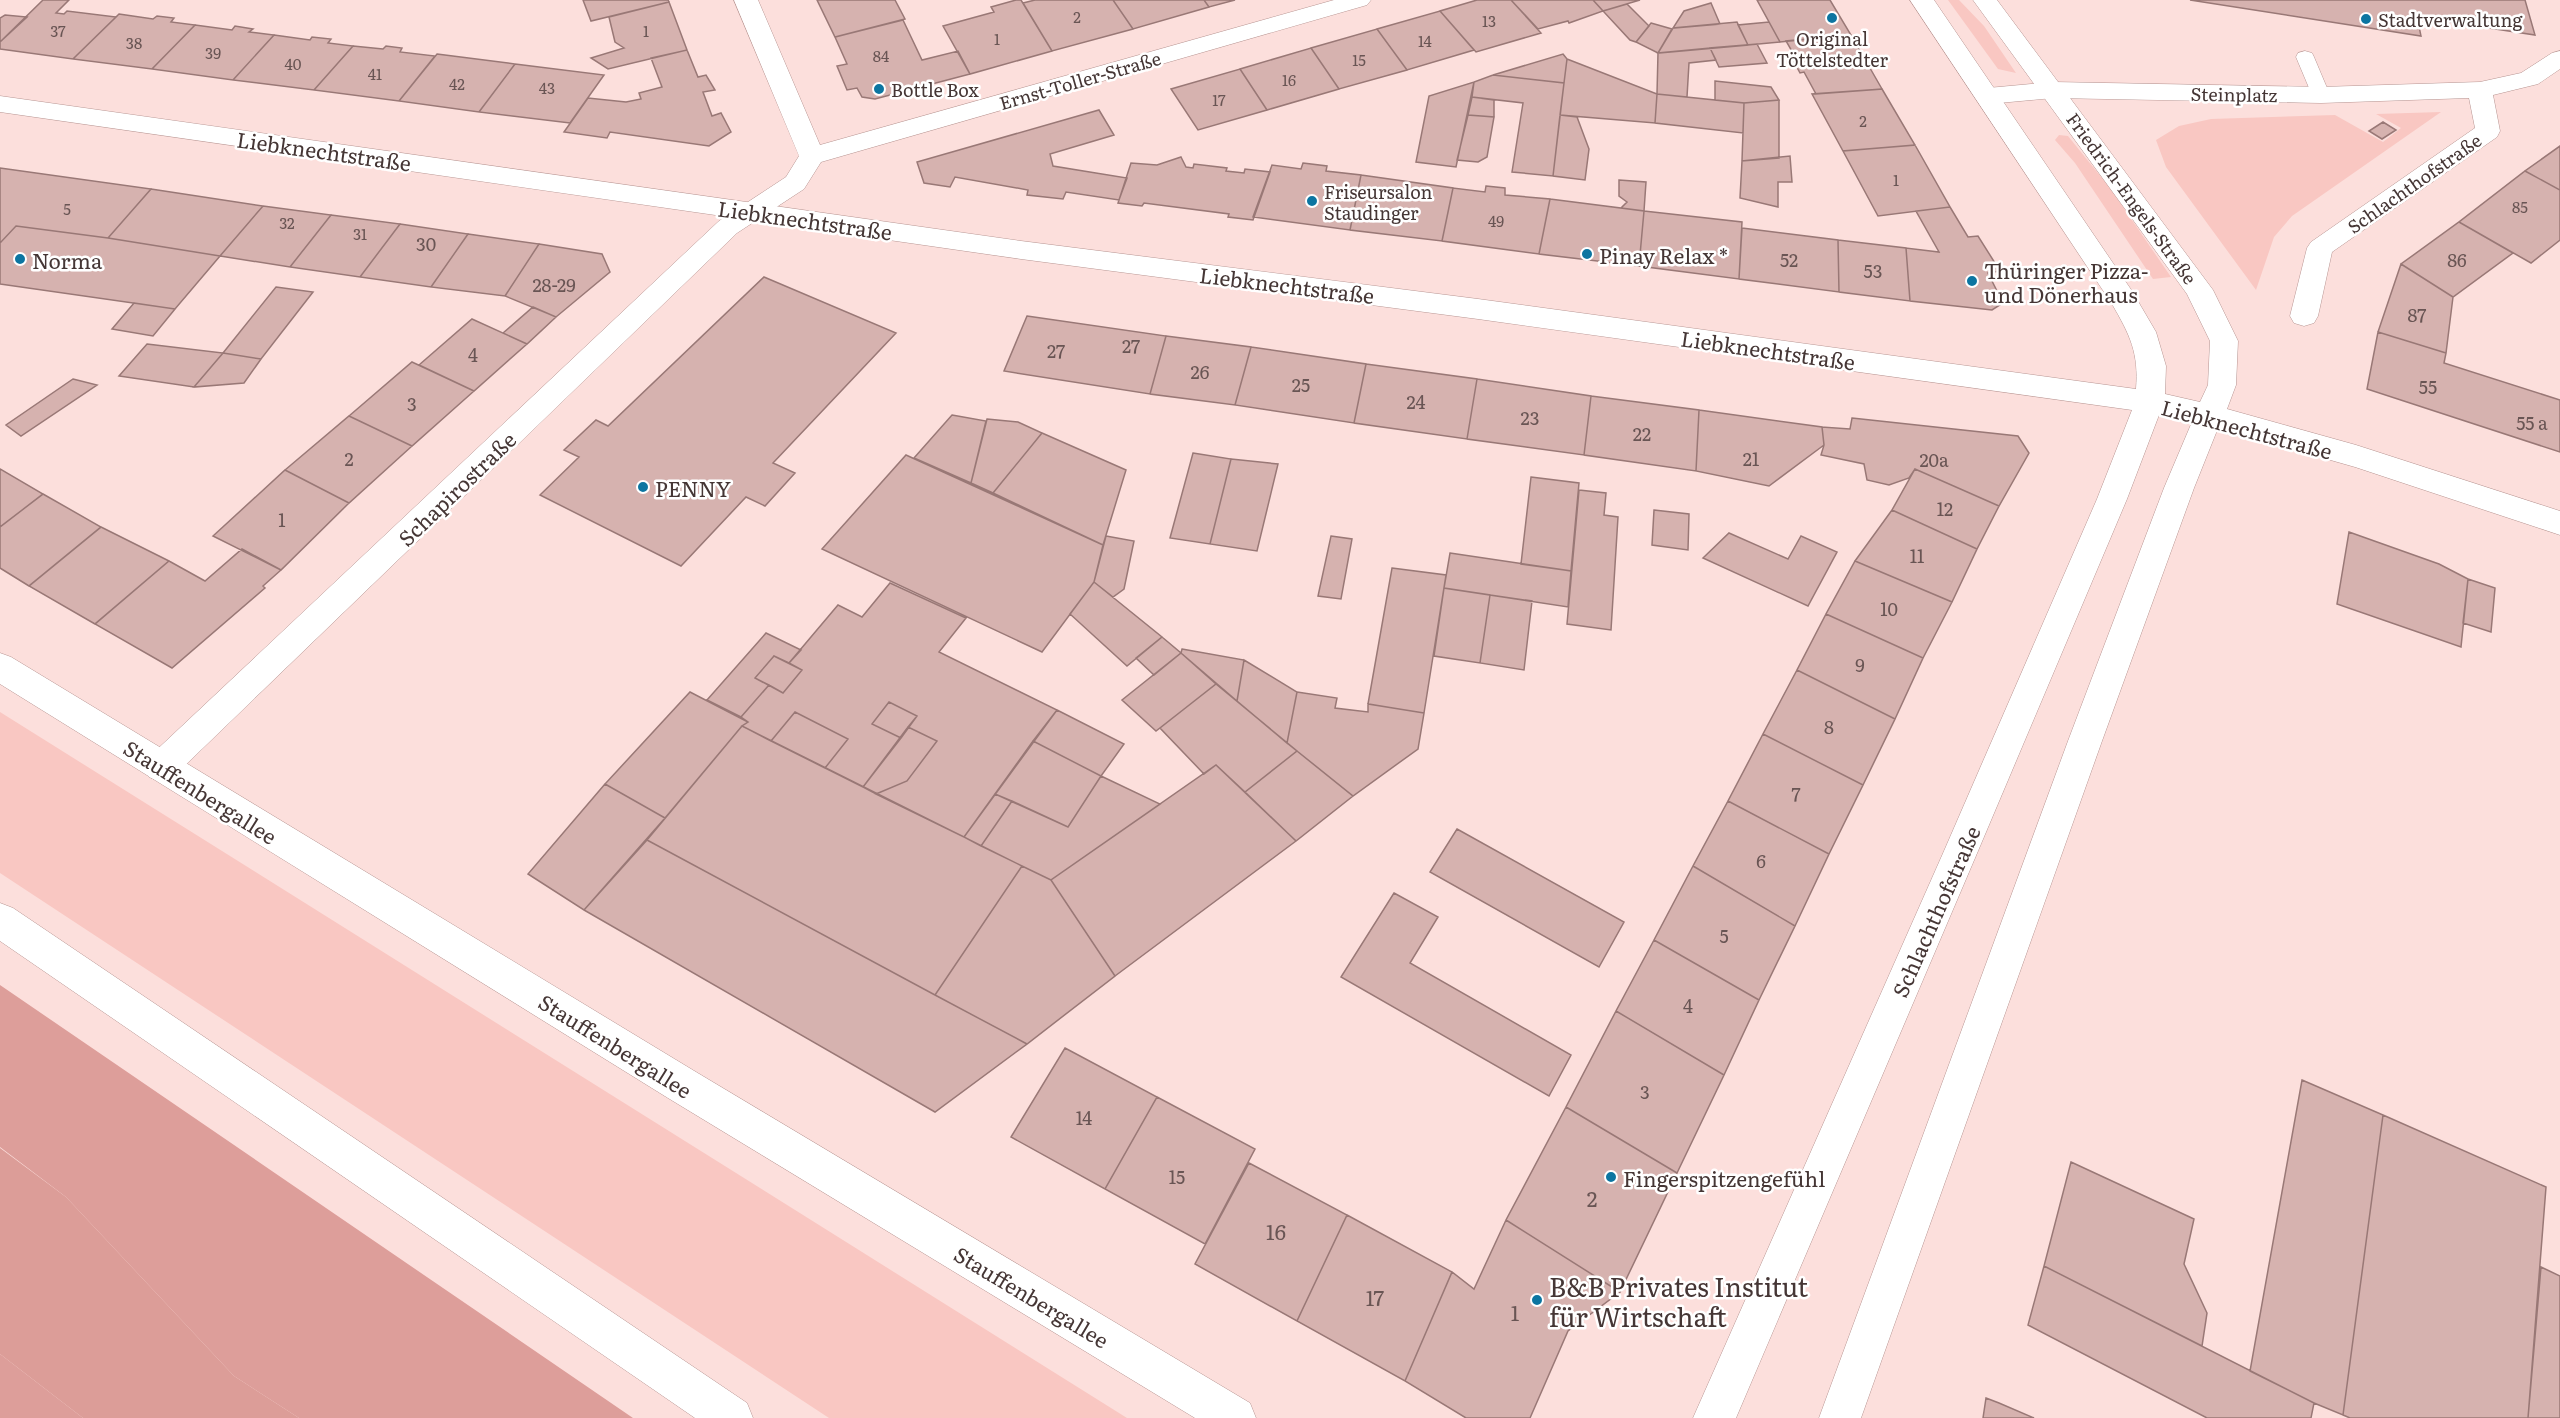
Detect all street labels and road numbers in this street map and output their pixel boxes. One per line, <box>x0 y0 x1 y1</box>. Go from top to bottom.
street label: Ernst-Toller-Straße <box>996 44 1164 116</box>
street label: Steinplatz <box>2190 80 2278 108</box>
street label: Friedrich-Engels-Straße <box>2060 107 2204 289</box>
street label: Liebknechtstraße <box>235 122 413 178</box>
street label: Schlachthofstraße <box>2341 127 2487 239</box>
street label: Liebknechtstraße <box>716 191 894 247</box>
street label: Liebknechtstraße <box>1198 258 1376 310</box>
street label: Liebknechtstraße <box>1679 321 1857 377</box>
street label: Liebknechtstraße <box>2158 390 2336 466</box>
street label: Schapirostraße <box>390 424 522 552</box>
street label: Stauffenbergallee <box>118 731 284 851</box>
street label: Schlachthofstraße <box>1883 820 1987 1002</box>
street label: Stauffenbergallee <box>533 985 699 1105</box>
street label: Stauffenbergallee <box>949 1238 1115 1355</box>

